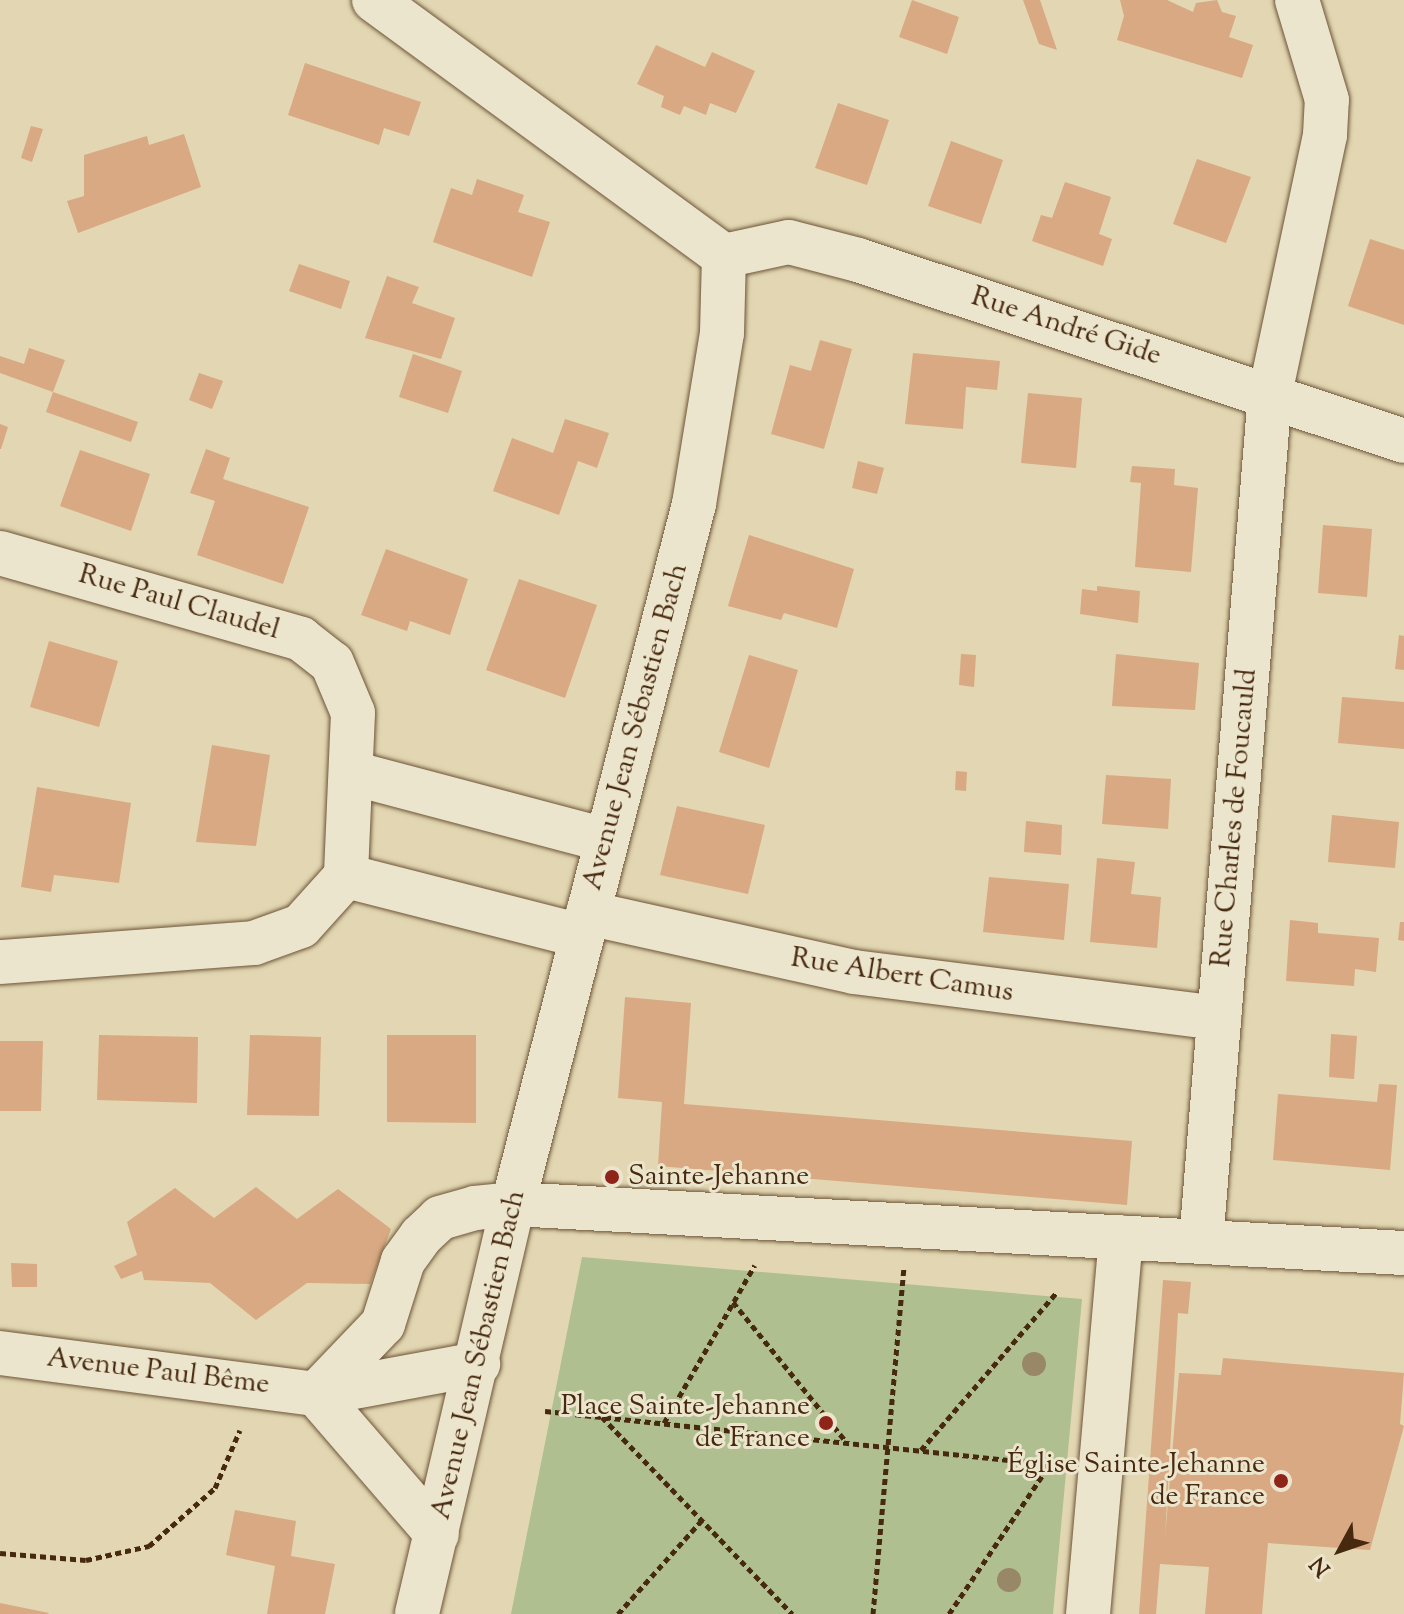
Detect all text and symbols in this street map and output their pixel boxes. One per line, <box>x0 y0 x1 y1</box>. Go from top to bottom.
street label: Rue André Gide <box>967 280 1165 374</box>
street label: Rue Paul Claudel <box>75 558 283 648</box>
street label: Avenue Jean Sébastien Bach <box>576 560 696 894</box>
street label: Rue Charles de Foucauld <box>1205 667 1265 969</box>
street label: Rue Albert Camus <box>788 942 1016 1010</box>
place label: Sainte-Jehanne <box>628 1160 809 1194</box>
marker: Sainte-Jehanne <box>603 1168 621 1186</box>
street label: Avenue Jean Sébastien Bach <box>425 1187 533 1523</box>
street label: Avenue Paul Bême <box>45 1342 271 1402</box>
place label: Place Sainte-Jehanne de France <box>561 1390 810 1456</box>
marker: Place Sainte-Jehanne de France <box>817 1414 835 1432</box>
place label: Église Sainte-Jehanne de France <box>1007 1448 1265 1514</box>
marker: Église Sainte-Jehanne de France <box>1272 1472 1290 1490</box>
north arrow <box>1300 1510 1380 1590</box>
text: N <box>1304 1548 1340 1582</box>

